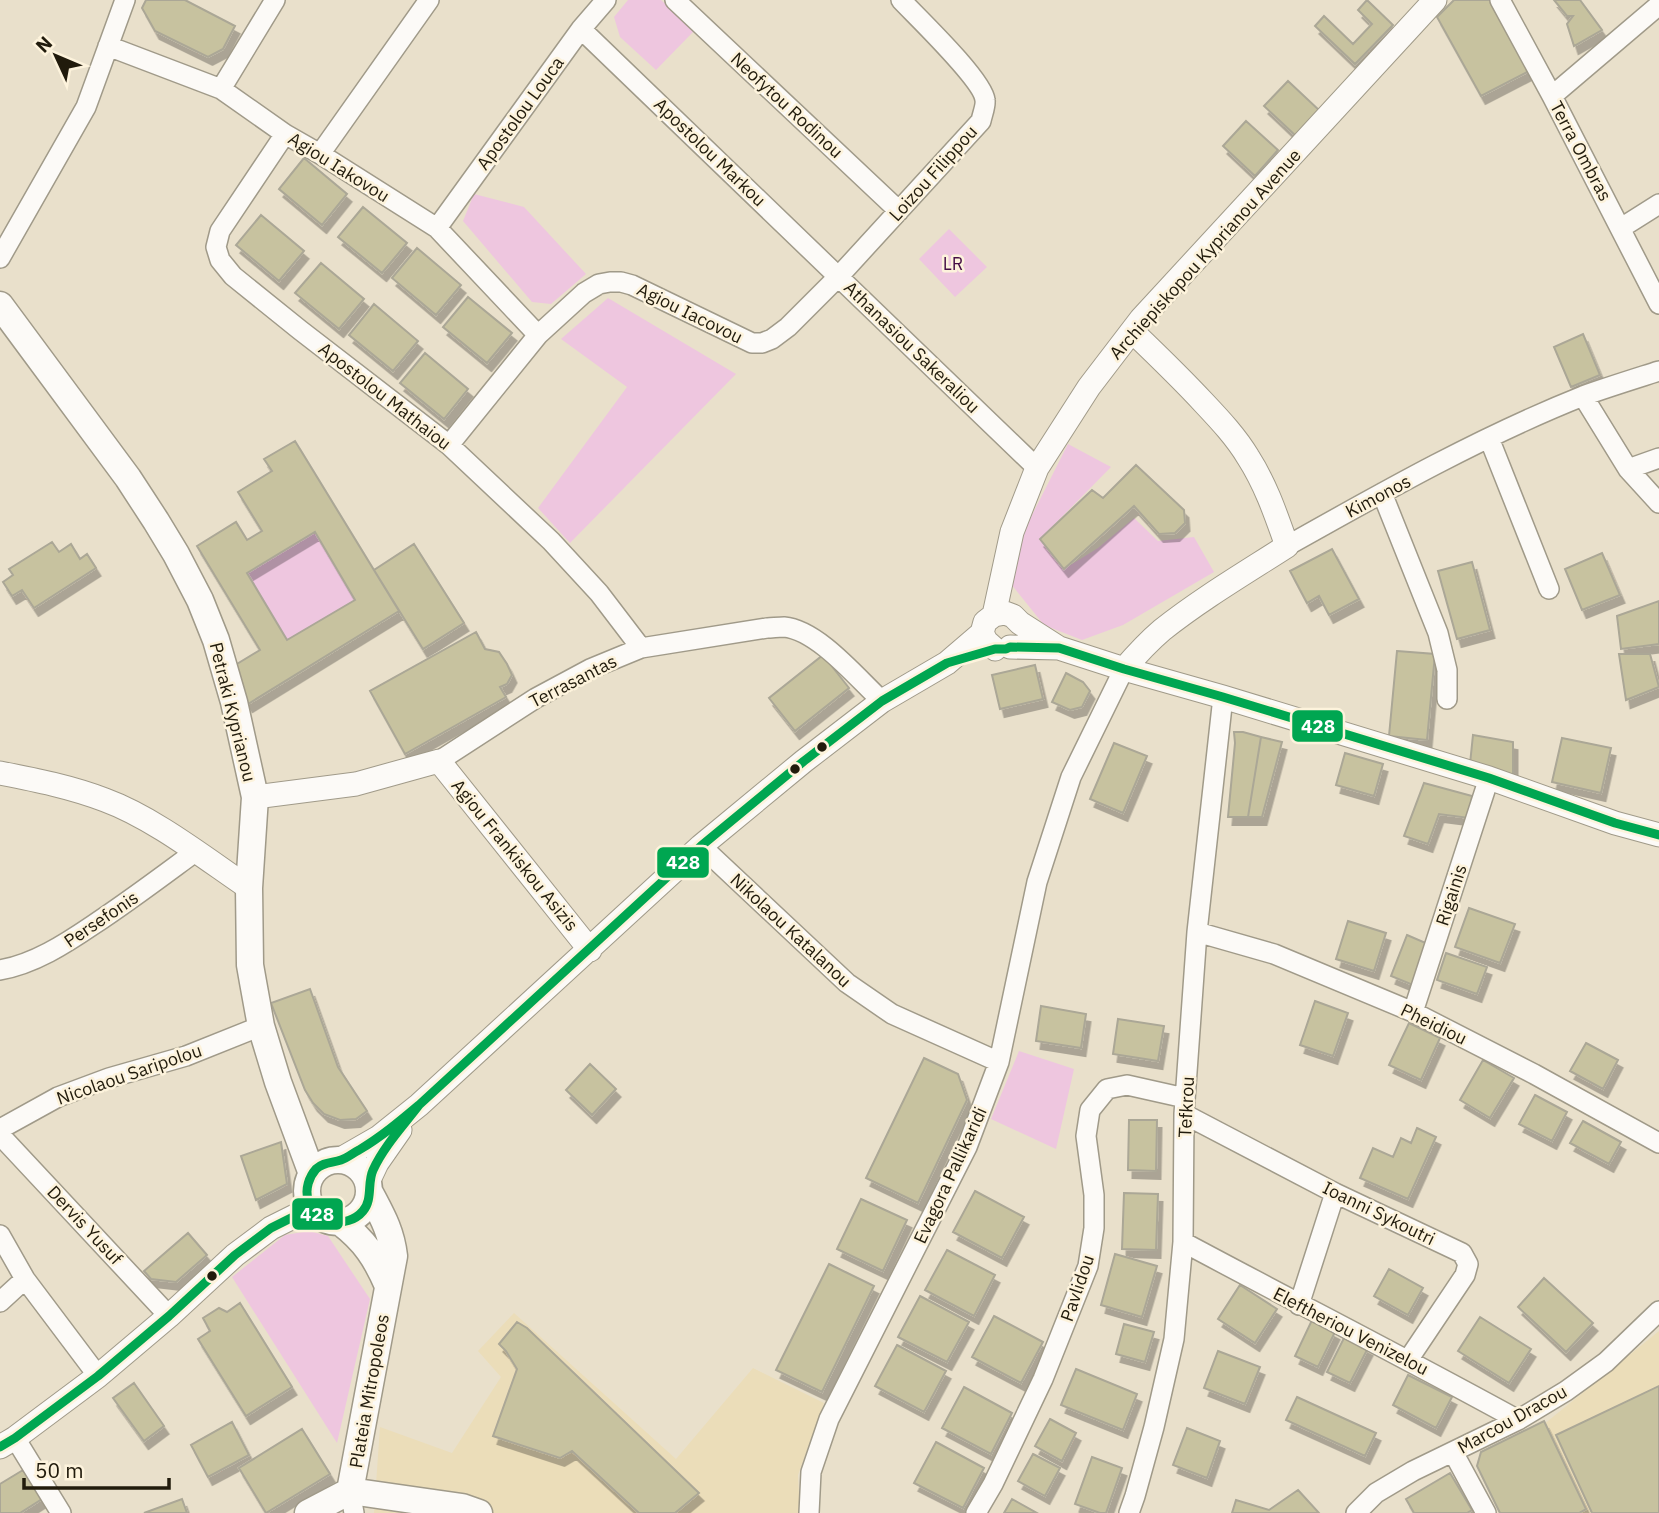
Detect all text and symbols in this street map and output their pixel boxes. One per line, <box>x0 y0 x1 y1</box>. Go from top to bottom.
north arrow <box>21 21 91 91</box>
text: N <box>30 31 57 57</box>
street label: Neofytou Rodinou <box>726 47 848 163</box>
street label: Apostolou Louca <box>471 52 569 174</box>
street label: Apostolou Markou <box>649 93 771 211</box>
street label: Terra Ombras <box>1545 97 1617 205</box>
street label: Loizou Filippou <box>884 120 982 226</box>
street label: Agiou Iakovou <box>284 127 394 207</box>
street label: Archiepiskopou Kyprianou Avenue <box>1104 144 1306 364</box>
park label: LR <box>943 252 963 275</box>
street label: Athanasiou Sakeraliou <box>839 276 985 418</box>
street label: Agiou Iacovou <box>633 277 747 349</box>
street label: Apostolou Mathaiou <box>314 337 456 455</box>
street label: Kimonos <box>1341 469 1415 523</box>
street label: Petraki Kyprianou <box>205 640 261 784</box>
street label: Terrasantas <box>525 649 621 713</box>
line badge: 428 <box>1291 709 1344 743</box>
text: 428 <box>1301 714 1335 738</box>
unlabelled marker <box>815 740 829 754</box>
unlabelled marker <box>788 762 802 776</box>
street label: Agiou Frankiskou Asizis <box>447 774 583 936</box>
line badge: 428 <box>656 846 710 879</box>
text: 428 <box>666 850 700 874</box>
street label: Rigainis <box>1430 861 1472 929</box>
street label: Nikolaou Katalanou <box>726 868 856 992</box>
street label: Persefonis <box>59 886 143 952</box>
street label: Pheidiou <box>1397 998 1471 1050</box>
street label: Nicolaou Saripolou <box>53 1038 205 1110</box>
street label: Tefkrou <box>1173 1076 1199 1138</box>
street label: Evagora Pallikaridi <box>908 1103 992 1247</box>
street label: Ioanni Sykoutri <box>1319 1176 1439 1250</box>
street label: Dervis Yusuf <box>42 1180 128 1270</box>
line badge: 428 <box>291 1197 344 1231</box>
text: 428 <box>300 1202 334 1226</box>
street label: Pavlidou <box>1055 1252 1099 1324</box>
unlabelled marker <box>205 1269 219 1283</box>
street label: Eleftheriou Venizelou <box>1269 1282 1433 1380</box>
street label: Plateia Mitropoleos <box>344 1312 394 1470</box>
street label: Marcou Dracou <box>1453 1379 1571 1459</box>
scale bar <box>24 1446 170 1490</box>
text: 50 m <box>35 1456 84 1484</box>

